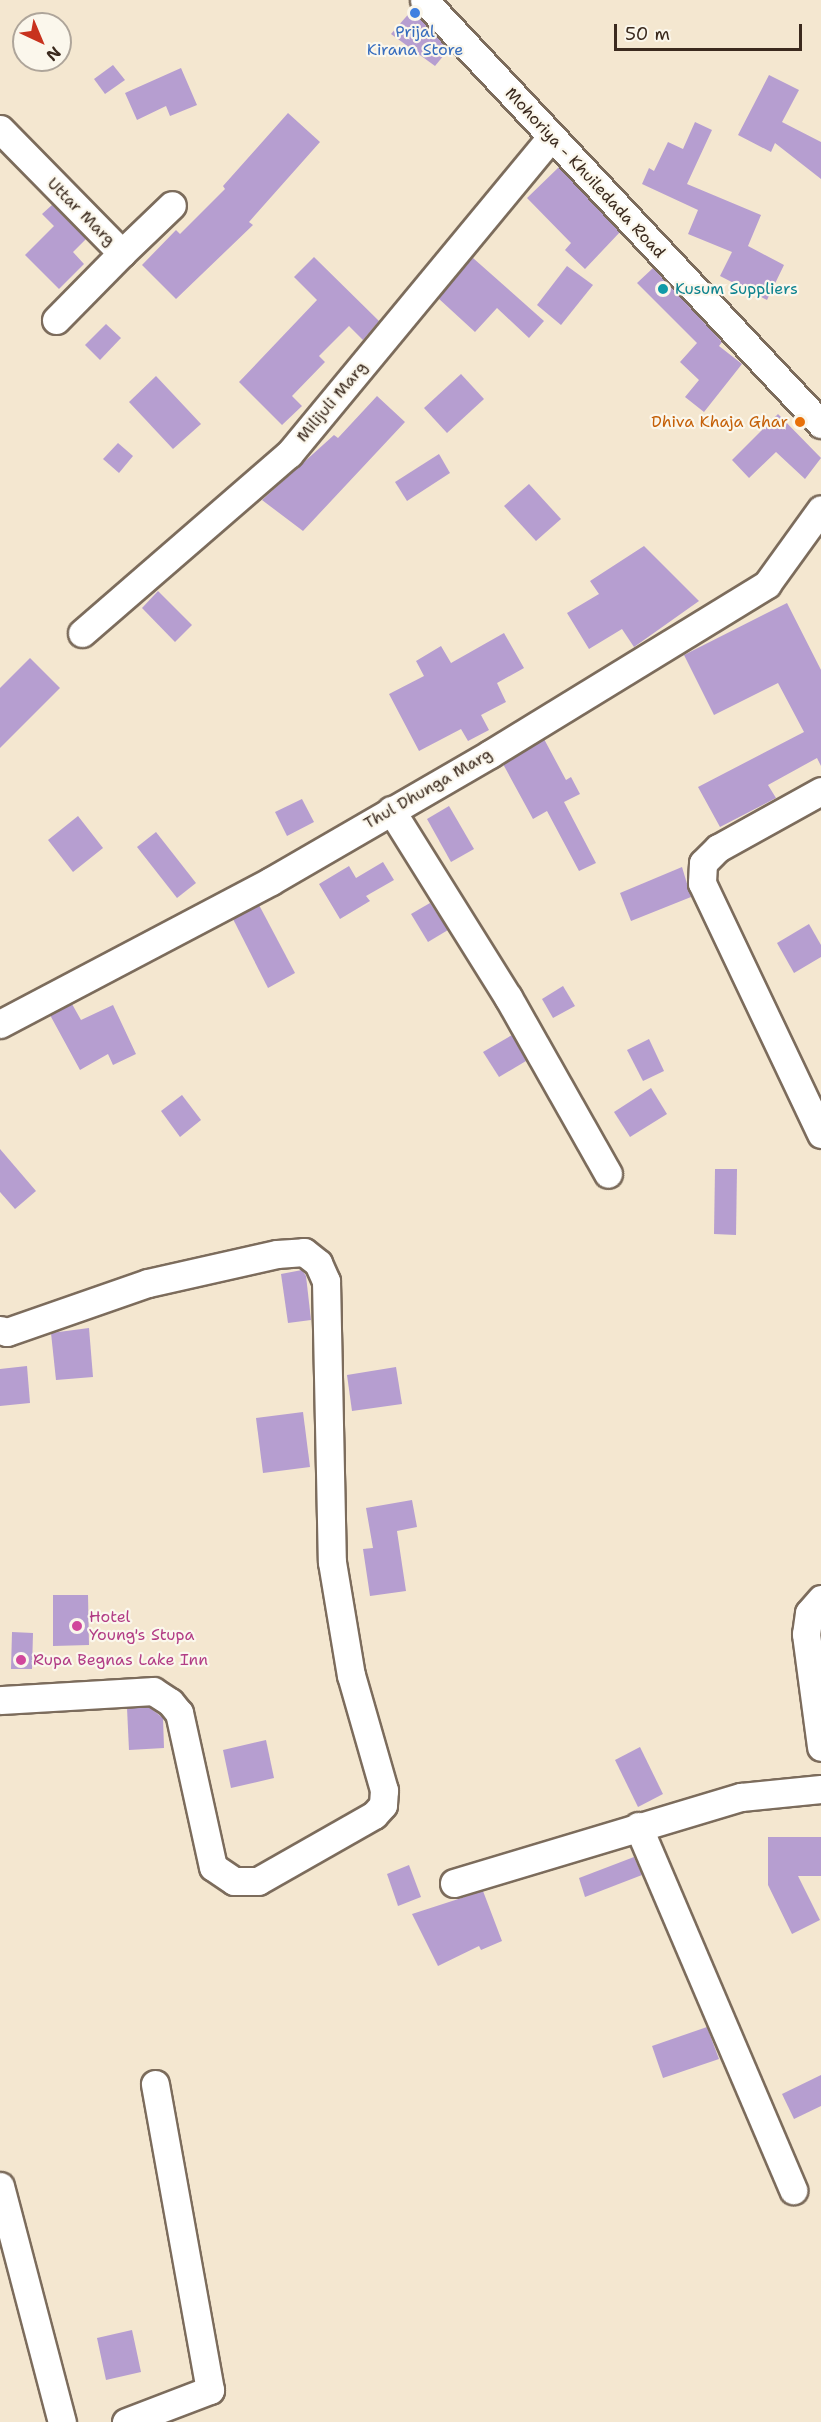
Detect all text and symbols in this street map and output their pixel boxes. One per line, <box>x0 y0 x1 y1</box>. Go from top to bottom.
marker: Prijal Kirana Store <box>408 6 422 20</box>
north arrow <box>12 12 72 72</box>
scale bar <box>617 12 804 50</box>
place label: Prijal Kirana Store <box>367 22 463 60</box>
text: 50 m <box>625 22 670 46</box>
text: N <box>42 42 65 66</box>
street label: Mohoriya - Khuiledada Road <box>501 84 669 262</box>
street label: Uttar Marg <box>43 174 119 250</box>
place label: Kusum Suppliers <box>675 279 798 299</box>
marker: Kusum Suppliers <box>656 282 670 296</box>
street label: Milijuli Marg <box>293 358 371 446</box>
place label: Dhiva Khaja Ghar <box>651 412 788 432</box>
marker: Dhiva Khaja Ghar <box>793 415 807 429</box>
street label: Thul Dhunga Marg <box>361 745 495 833</box>
place label: Hotel Young's Stupa <box>89 1607 195 1645</box>
marker: Hotel Young's Stupa <box>70 1619 84 1633</box>
place label: Rupa Begnas Lake Inn <box>33 1650 208 1670</box>
marker: Rupa Begnas Lake Inn <box>14 1653 28 1667</box>

